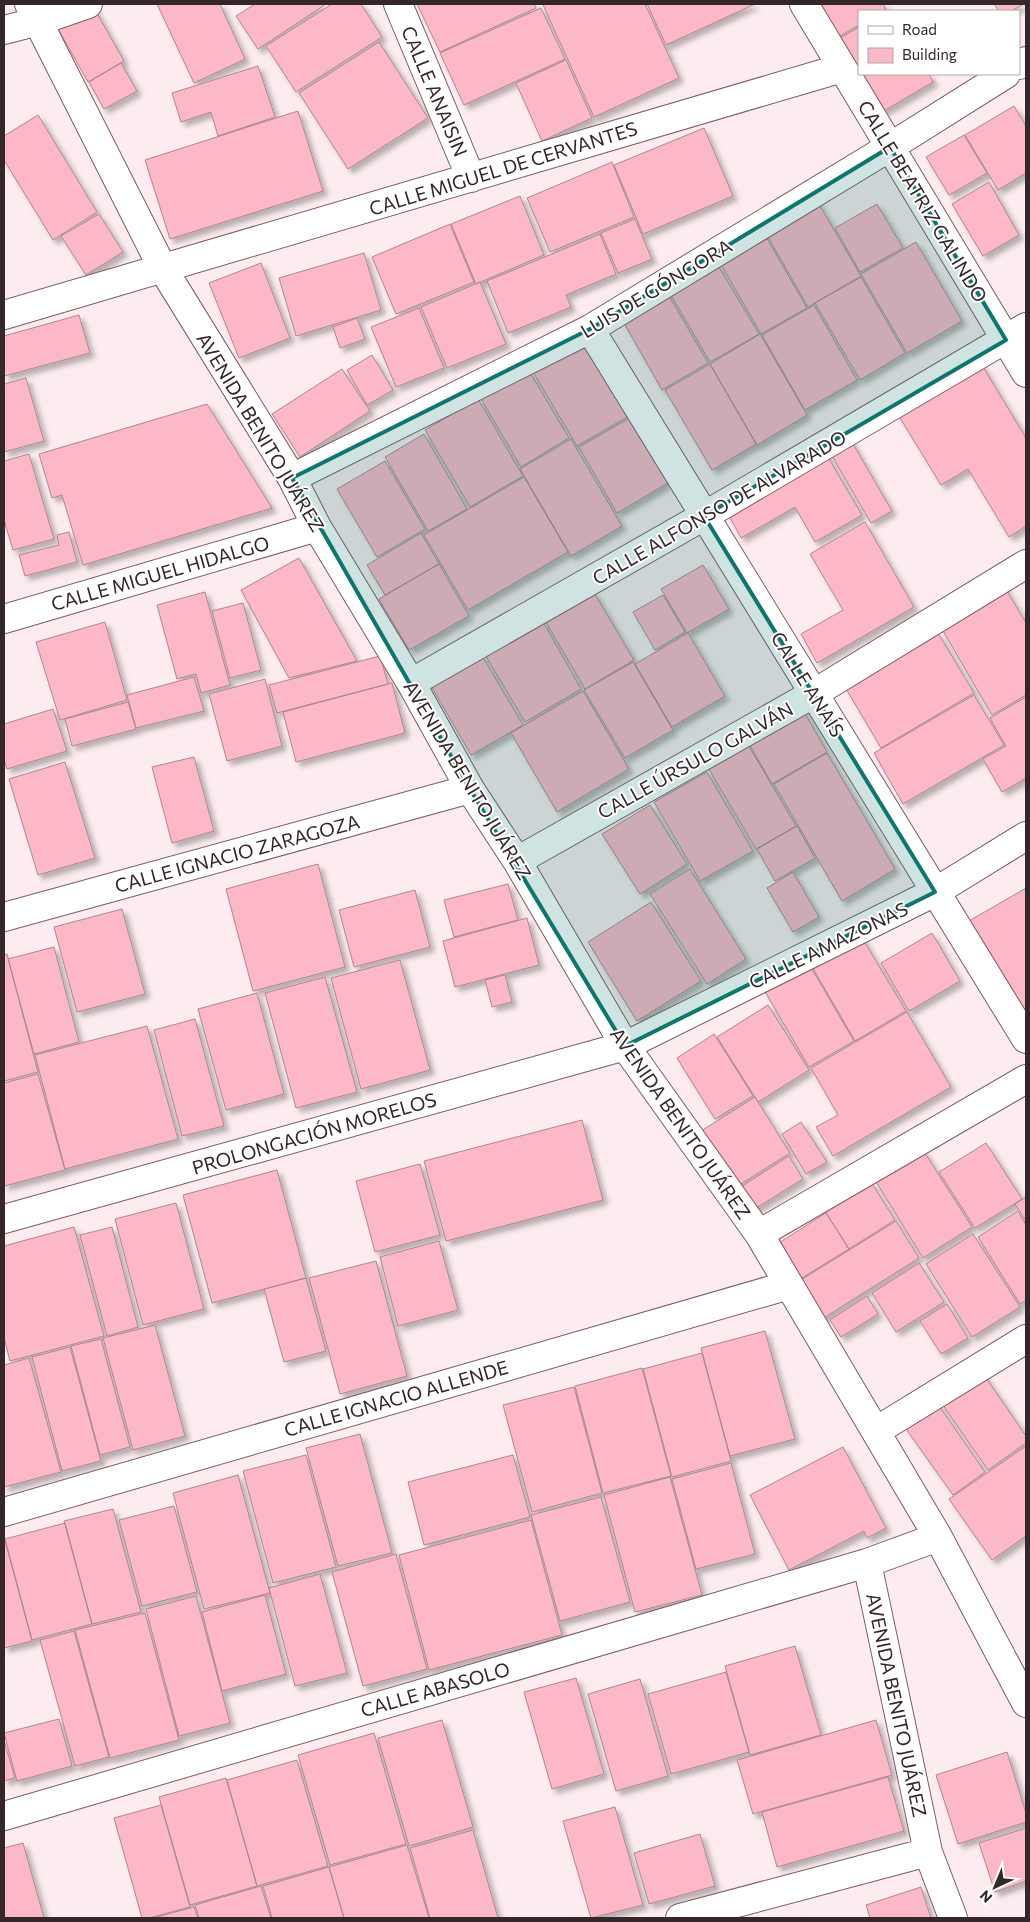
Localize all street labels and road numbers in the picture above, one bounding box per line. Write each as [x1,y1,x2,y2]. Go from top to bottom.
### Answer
street label: CALLE ANAISIN [397,22,473,160]
street label: CALLE BEATRIZ GALINDO [854,96,992,306]
street label: CALLE MIGUEL DE CERVANTES [366,116,640,220]
street label: LUIS DE GÓNGORA [576,233,736,342]
street label: AVENIDA BENITO JUÁREZ [192,328,330,536]
street label: CALLE ALFONSO DE ALVARADO [588,425,850,589]
street label: CALLE MIGUEL HIDALGO [48,531,272,615]
street label: CALLE ANAÍS [767,627,849,741]
street label: AVENIDA BENITO JUÁREZ [399,676,537,884]
street label: CALLE ÚRSULO GALVÁN [593,696,797,823]
street label: CALLE IGNACIO ZARAGOZA [112,809,362,897]
street label: CALLE AMAZONAS [745,897,911,993]
street label: AVENIDA BENITO JUÁREZ [606,1023,756,1223]
street label: PROLONGACIÓN MORELOS [189,1086,439,1179]
street label: CALLE IGNACIO ALLENDE [281,1355,511,1441]
street label: AVENIDA BENITO JUÁREZ [862,1591,932,1819]
street label: CALLE ABASOLO [358,1657,512,1721]

